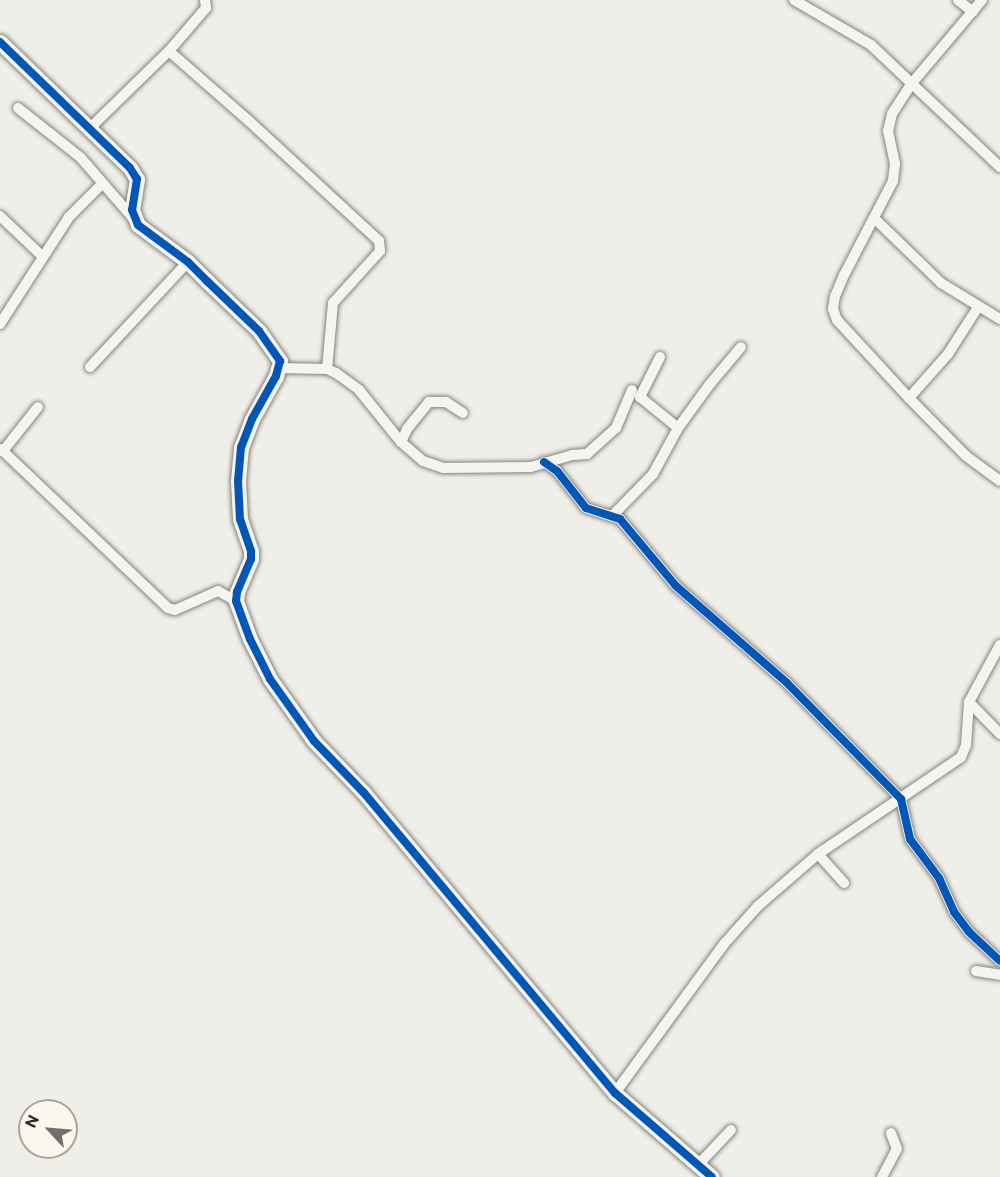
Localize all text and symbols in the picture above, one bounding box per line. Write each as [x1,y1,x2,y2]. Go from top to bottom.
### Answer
north arrow [18,1099,78,1159]
text: N [22,1112,44,1131]

